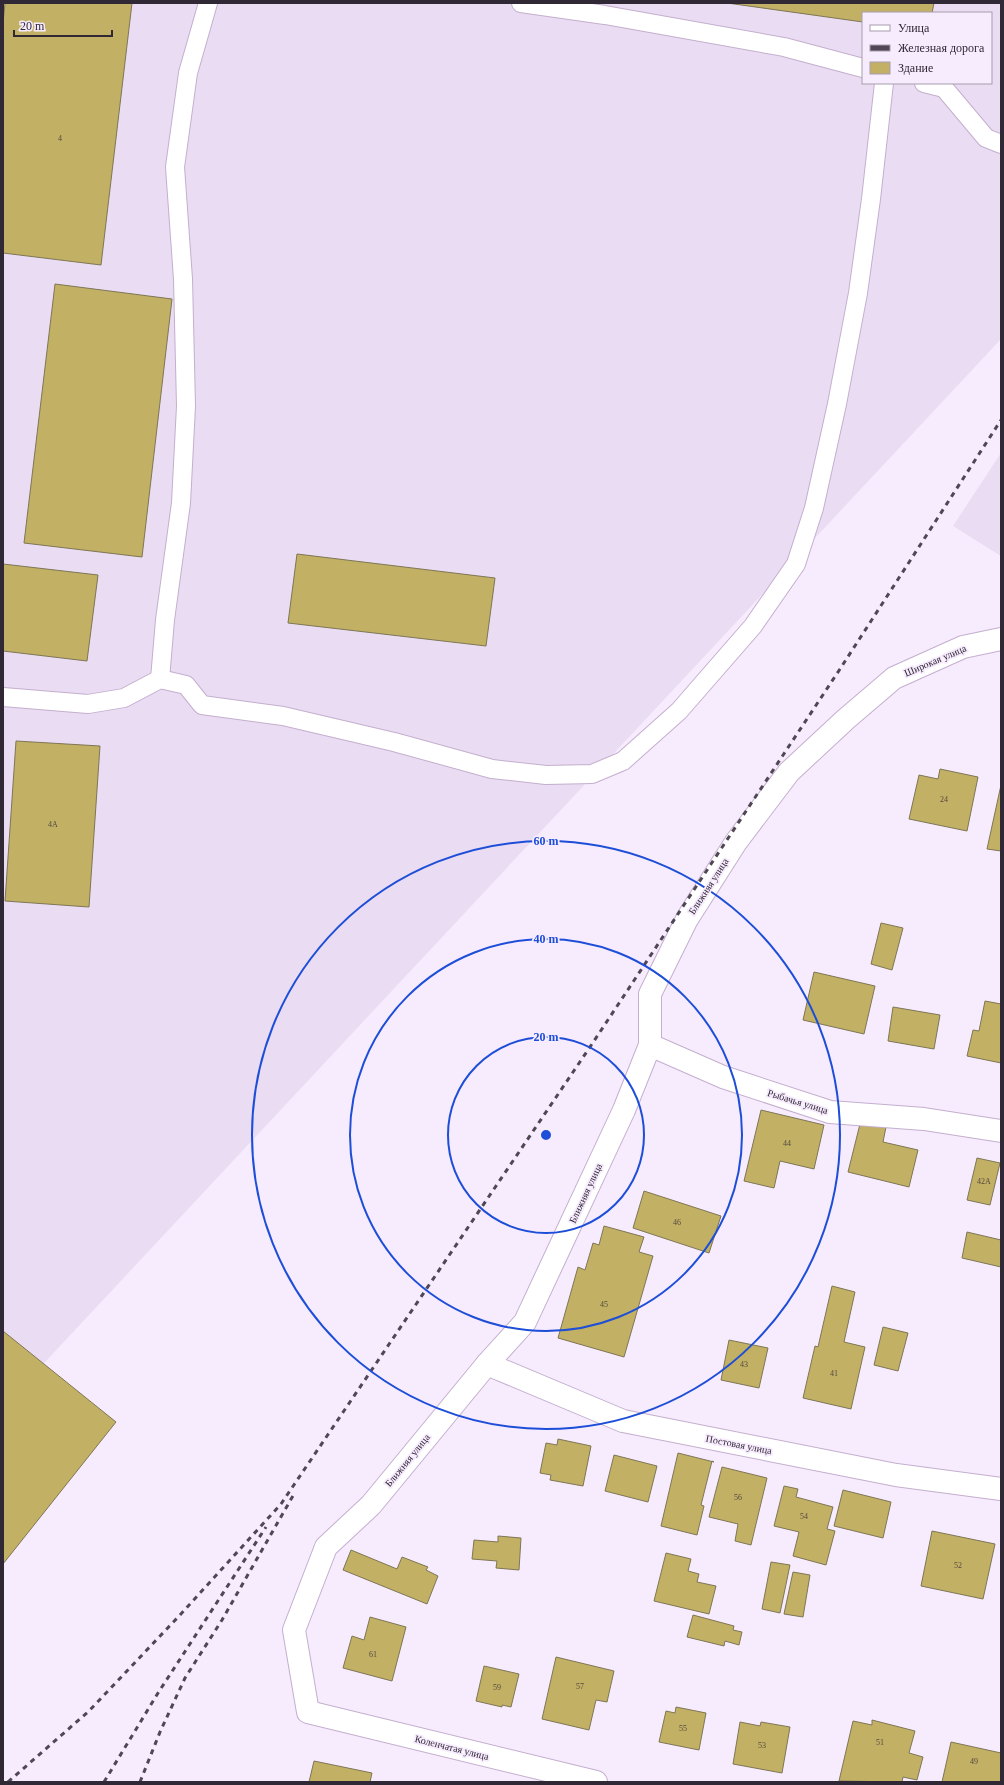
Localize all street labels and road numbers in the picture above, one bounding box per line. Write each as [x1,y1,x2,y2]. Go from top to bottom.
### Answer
street label: Широкая улица [902,642,968,678]
street label: Ближняя улица [686,856,731,916]
street label: Рыбачья улица [766,1087,830,1116]
street label: Ближняя улица [567,1161,604,1225]
street label: Ближняя улица [383,1431,432,1489]
street label: Постовая улица [705,1433,773,1456]
street label: Коленчатая улица [414,1733,490,1762]

